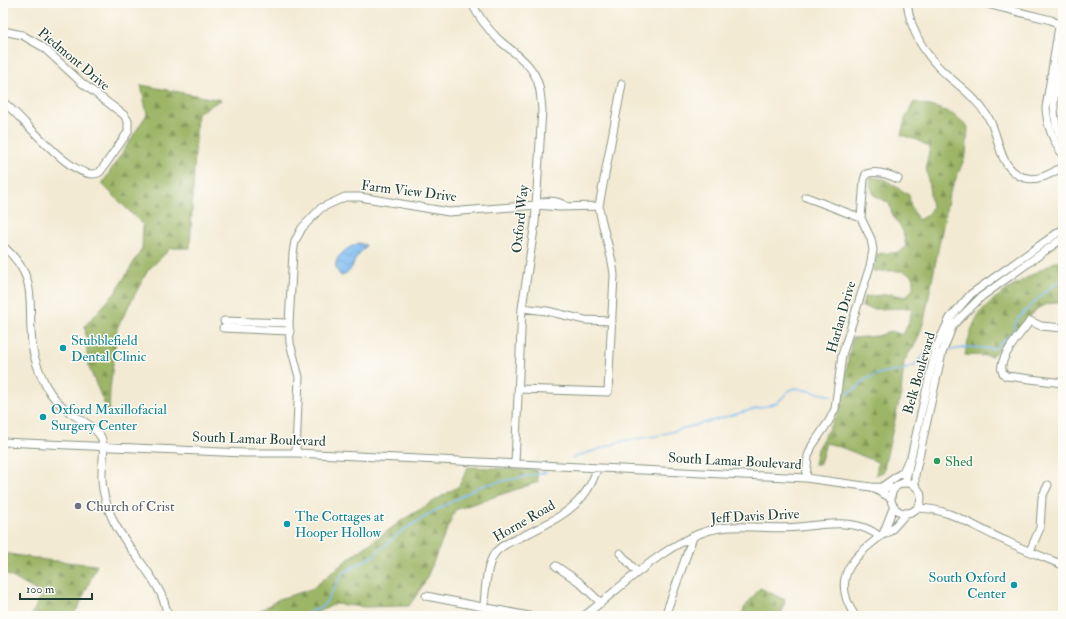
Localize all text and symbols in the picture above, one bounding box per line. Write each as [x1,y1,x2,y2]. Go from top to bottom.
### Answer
street label: Piedmont Drive [35,24,114,94]
street label: Farm View Drive [360,177,458,205]
street label: Oxford Way [508,183,533,254]
street label: Harlan Drive [823,279,859,355]
street label: Belk Boulevard [899,330,939,416]
place label: Stubblefield Dental Clinic [71,332,147,365]
marker: Stubblefield Dental Clinic [58,343,68,353]
place label: Oxford Maxillofacial Surgery Center [51,401,167,435]
marker: Oxford Maxillofacial Surgery Center [38,412,48,422]
street label: South Lamar Boulevard [192,428,326,450]
street label: South Lamar Boulevard [668,449,802,473]
place label: Shed [945,453,973,470]
marker: Shed [932,456,942,466]
street label: Horne Road [490,496,558,545]
place label: Church of Crist [86,498,175,515]
marker: Church of Crist [73,501,83,511]
street label: Jeff Davis Drive [709,505,800,527]
place label: The Cottages at Hooper Hollow [295,508,385,542]
marker: The Cottages at Hooper Hollow [282,519,292,529]
place label: South Oxford Center [929,569,1007,602]
scale bar [20,575,92,601]
marker: South Oxford Center [1009,580,1019,590]
text: 100 m [26,582,55,597]

